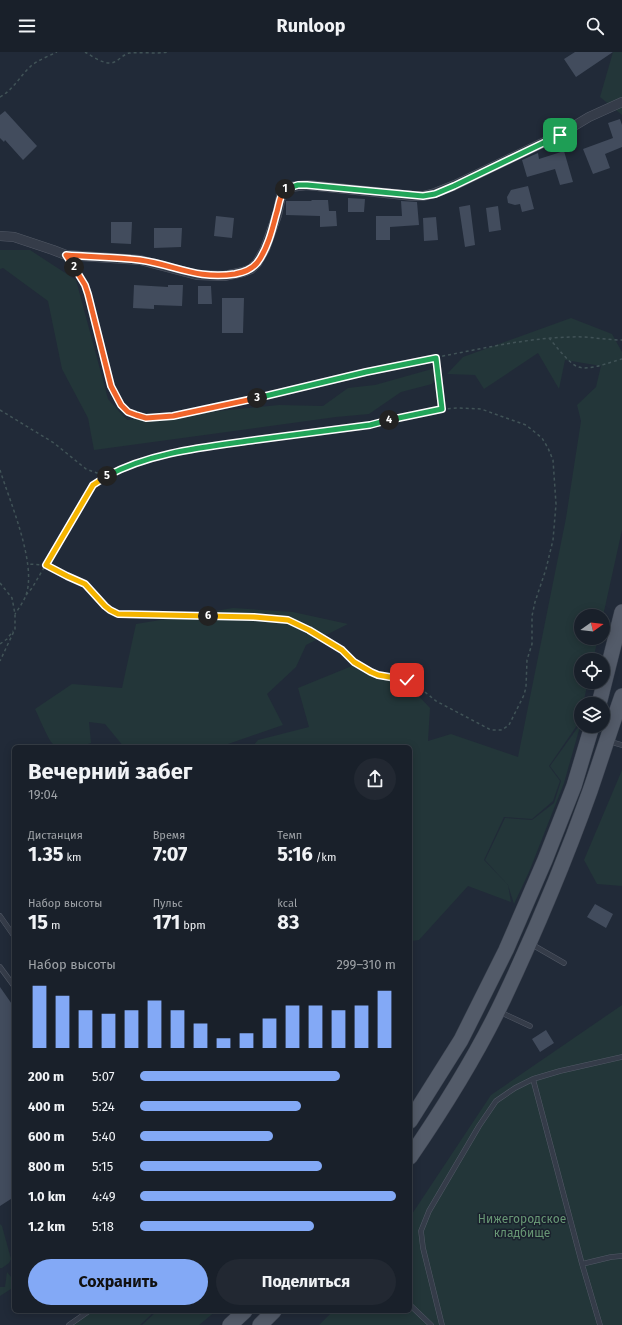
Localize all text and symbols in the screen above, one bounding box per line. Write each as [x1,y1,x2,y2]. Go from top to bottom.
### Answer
icon: menu [16,15,38,37]
text: Runloop [277,15,345,37]
icon: search [584,15,606,37]
pin [543,118,577,152]
icon: arrive [549,124,571,146]
pin: 1 [275,179,295,199]
text: 1 [282,182,288,195]
pin: 2 [64,257,84,277]
text: 2 [71,260,77,273]
pin: 3 [247,388,267,408]
text: 3 [254,391,260,404]
pin: 4 [379,410,399,430]
text: 4 [386,413,392,426]
pin: 5 [97,466,117,486]
text: 5 [104,469,110,482]
pin: 6 [198,606,218,626]
text: 6 [205,609,211,622]
north arrow [574,609,610,645]
map controls [574,609,610,733]
button: locate [574,653,610,689]
pin [390,663,424,697]
icon: check [396,669,418,691]
button: layers [574,697,610,733]
text: Вечерний забег [28,758,192,785]
button: share [354,758,396,800]
text: 19:04 [28,787,58,802]
text: Дистанция [28,829,83,842]
text: Время [153,829,185,842]
text: Темп [277,829,302,842]
text: 1.35 [28,842,64,866]
text: 7:07 [153,842,187,866]
text: 5:16 [277,842,313,866]
text: km [64,851,82,864]
text: /km [313,851,336,864]
text: Набор высоты [28,897,102,910]
text: Пульс [153,897,183,910]
text: kcal [277,897,297,910]
text: 15 [28,910,48,934]
text: 171 [153,910,180,934]
text: 83 [277,910,299,934]
text: m [48,919,60,932]
text: bpm [180,919,206,932]
text: Набор высоты [28,957,116,972]
text: 299–310 m [336,957,396,972]
text: 200 m [28,1069,64,1084]
text: 5:07 [92,1069,114,1084]
text: 400 m [28,1099,65,1114]
text: 5:24 [92,1099,115,1114]
text: 600 m [28,1129,65,1144]
text: 5:40 [92,1129,116,1144]
text: 800 m [28,1159,65,1174]
text: 5:15 [92,1159,113,1174]
text: 1.0 km [28,1189,66,1204]
text: 4:49 [92,1189,115,1204]
park label: Нижегородское кладбище [478,1212,566,1240]
text: 1.2 km [28,1219,65,1234]
text: 5:18 [92,1219,114,1234]
button: Сохранить [28,1259,208,1305]
button: Поделиться [216,1259,396,1305]

